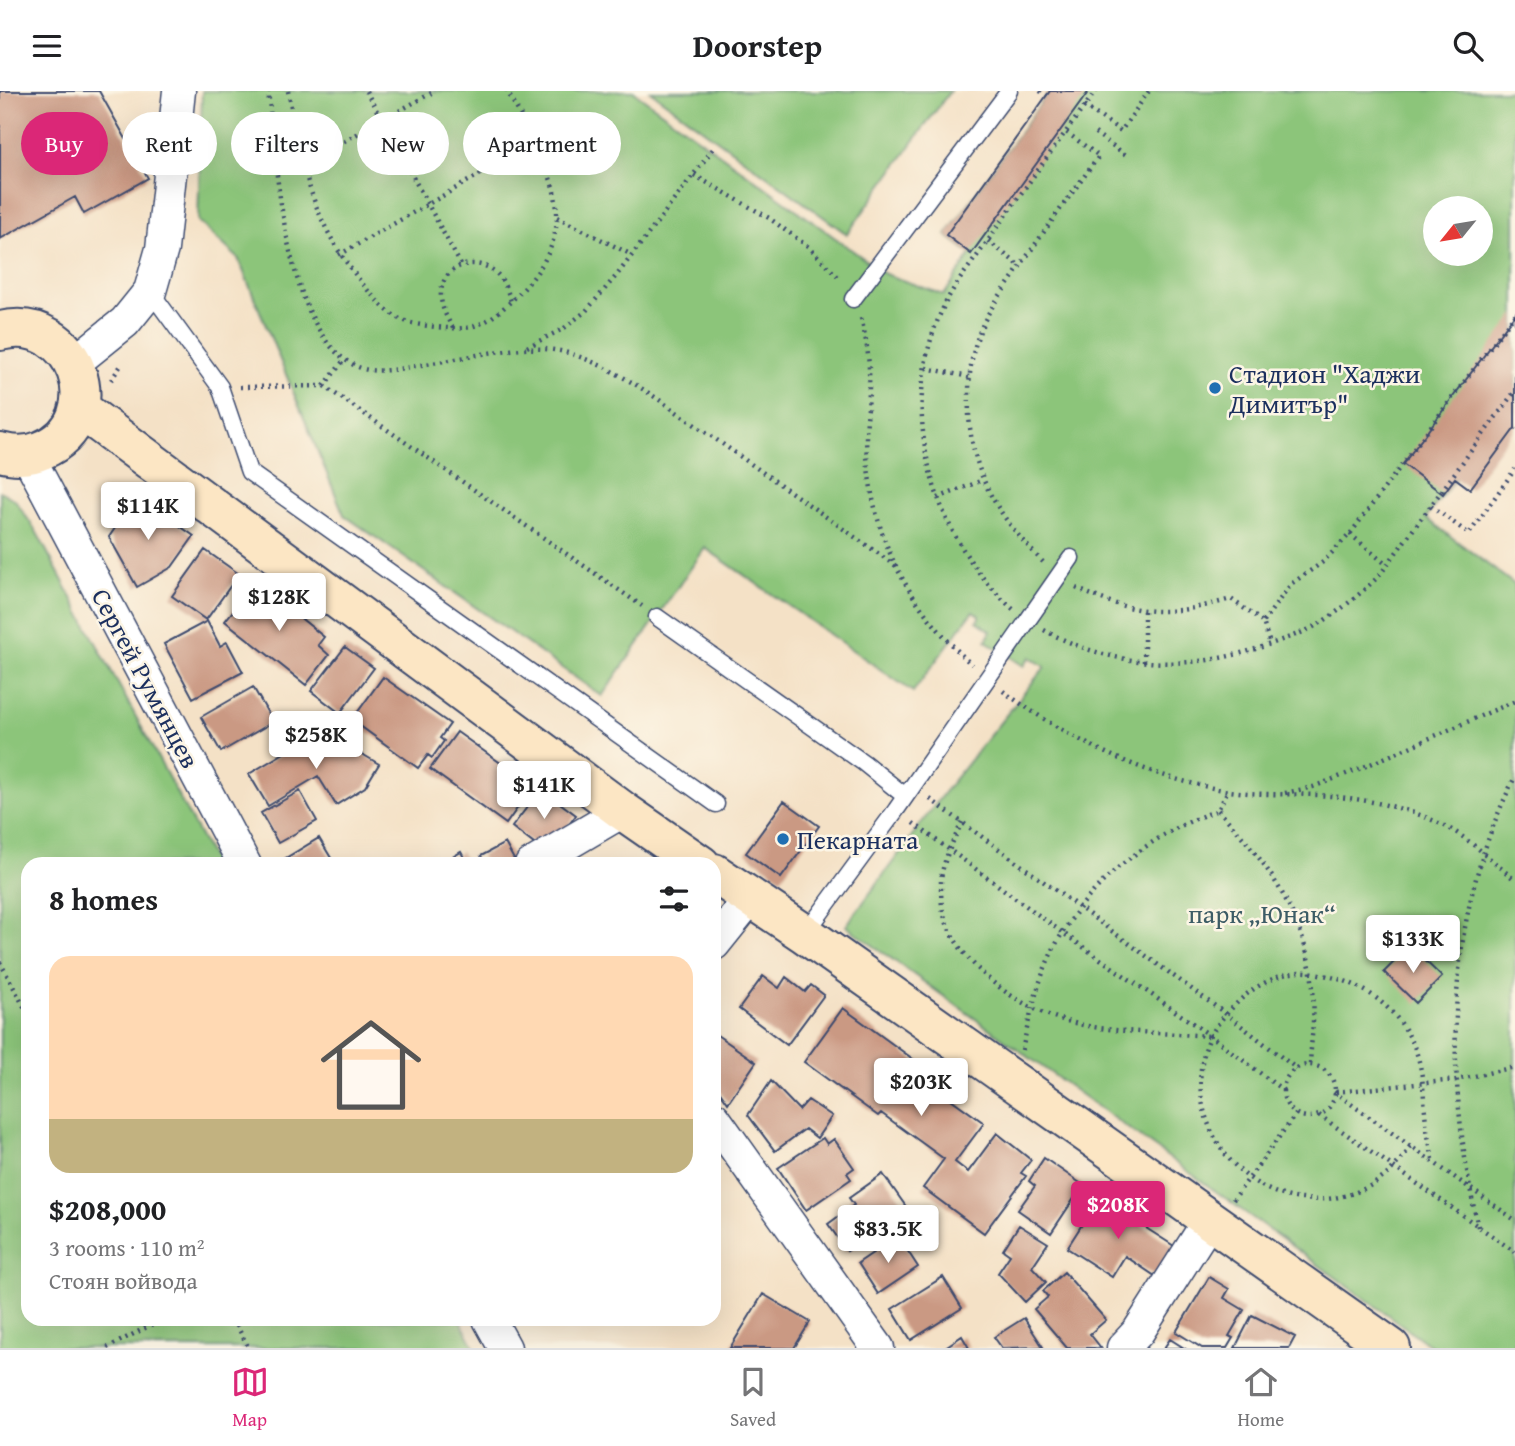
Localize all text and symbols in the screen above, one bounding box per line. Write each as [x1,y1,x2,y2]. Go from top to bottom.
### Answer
text: Doorstep [693,22,822,69]
icon: menu [28,27,66,65]
icon: search [1449,27,1487,65]
chip: Buy [21,112,108,175]
chip: Rent [122,112,217,175]
chip: Filters [231,112,343,175]
chip: New [357,112,449,175]
chip: Apartment [463,112,621,175]
north arrow [1423,196,1493,266]
map controls [1423,196,1493,266]
place label: Стадион "Хаджи Димитър" [1228,354,1420,423]
marker: Стадион "Хаджи Димитър" [1207,380,1223,396]
pin: $114K [99,483,197,542]
text: $114K [117,488,179,521]
pin: $128K [230,573,328,633]
text: $128K [248,579,310,612]
street label: Сергей Румянцев [82,581,210,775]
pin: $258K [267,711,365,771]
text: $258K [285,717,347,750]
pin: $141K [495,761,593,821]
text: $141K [513,767,575,800]
place label: Пекарната [797,820,919,859]
marker: Пекарната [775,831,791,847]
text: 8 homes [49,877,158,921]
icon: filters [655,880,693,918]
park label: парк „Юнак“ [1188,894,1336,933]
pin: $133K [1364,915,1462,975]
text: $133K [1382,921,1444,954]
icon: home [308,1002,434,1128]
pin: $203K [872,1059,970,1118]
text: $203K [890,1064,952,1097]
pin: $208K [1069,1181,1167,1241]
text: $208,000 [49,1187,166,1231]
text: $208K [1087,1187,1149,1220]
pin: $83.5K [831,1205,945,1265]
text: $83.5K [854,1211,922,1244]
text: 3 rooms · 110 m² [49,1231,204,1264]
text: Стоян войвода [49,1264,197,1297]
tab: Map [231,1363,269,1433]
tab: Saved [730,1363,776,1433]
tab: Home [1238,1363,1284,1433]

